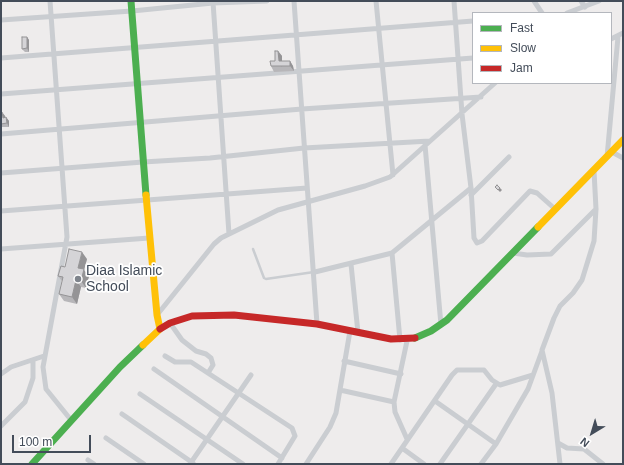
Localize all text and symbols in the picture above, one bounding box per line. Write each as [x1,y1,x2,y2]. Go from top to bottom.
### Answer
legend [472,12,612,84]
text: Fast [510,21,533,35]
text: Slow [510,41,536,55]
text: Jam [510,61,533,75]
place label: Diaa Islamic School [86,263,162,296]
marker: Diaa Islamic School [73,274,83,284]
north arrow [572,413,612,453]
scale bar [14,427,93,453]
text: 100 m [19,435,52,449]
text: N [578,435,591,450]

